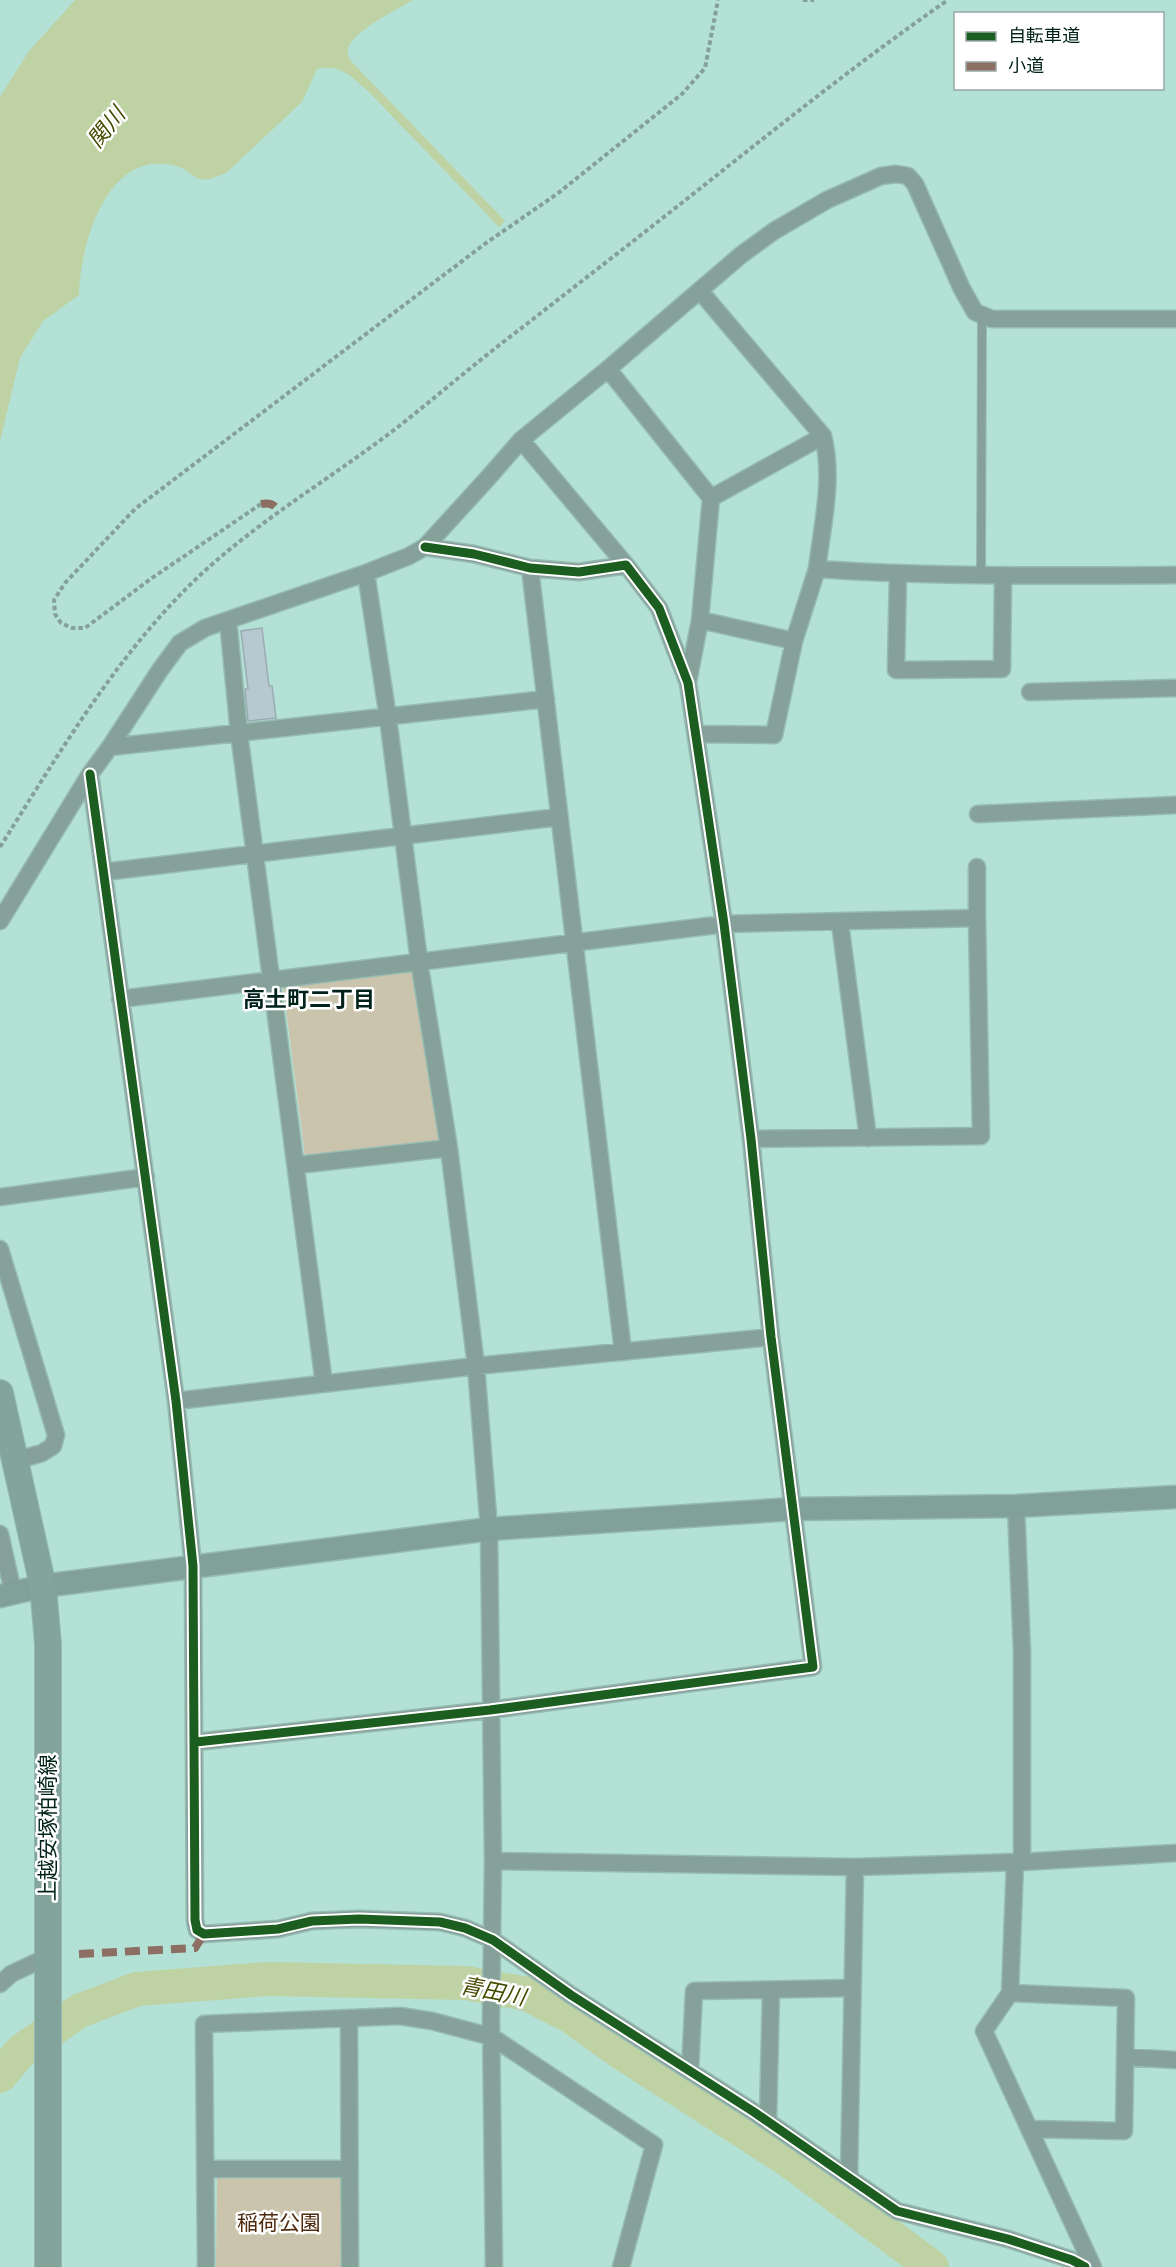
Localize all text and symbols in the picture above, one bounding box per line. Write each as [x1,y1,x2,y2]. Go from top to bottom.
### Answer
legend [954,12,1164,90]
text: 自転車道 [1008,24,1080,47]
text: 小道 [1008,54,1044,77]
water label: 関川 [81,100,132,153]
district label: 高土町二丁目 [243,985,375,1013]
street label: 上越安塚柏崎線 [34,1755,61,1902]
water label: 青田川 [458,1971,530,2011]
park label: 稲荷公園 [237,2209,321,2236]

